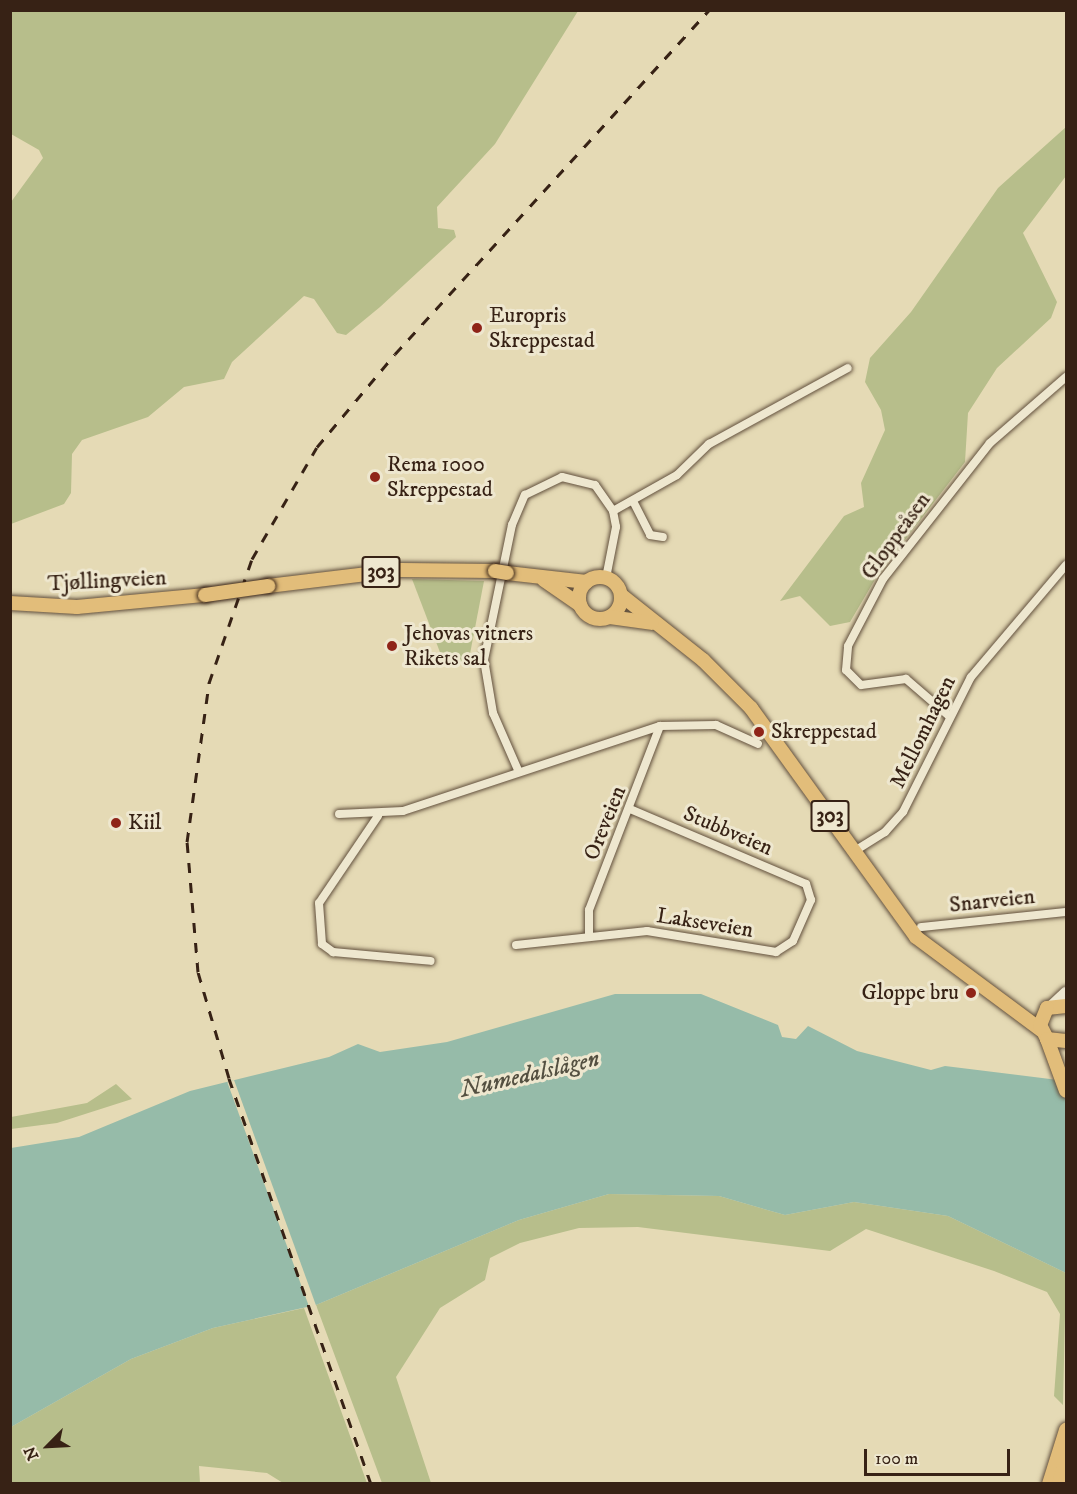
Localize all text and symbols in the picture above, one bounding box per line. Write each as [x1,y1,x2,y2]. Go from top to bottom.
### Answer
place label: Europris Skreppestad [489,302,595,354]
marker: Europris Skreppestad [470,321,484,335]
place label: Rema 1000 Skreppestad [387,451,493,502]
marker: Rema 1000 Skreppestad [368,470,382,484]
street label: Gloppeåsen [856,487,936,585]
road number: 303 [362,554,400,590]
street label: Tjøllingveien [47,565,167,597]
place label: Jehovas vitners Rikets sal [404,620,533,672]
marker: Jehovas vitners Rikets sal [385,639,399,653]
street label: Mellomhagen [885,672,961,792]
place label: Skreppestad [771,719,877,745]
marker: Skreppestad [752,725,766,739]
street label: Oreveien [578,782,632,864]
road number: 303 [810,798,850,834]
street label: Stubbveien [679,800,777,862]
place label: Kiil [128,810,161,836]
marker: Kiil [109,816,123,830]
street label: Snarveien [948,883,1036,919]
street label: Lakseveien [655,902,755,944]
place label: Gloppe bru [861,980,959,1006]
marker: Gloppe bru [964,986,978,1000]
water label: Numedalslågen [458,1045,602,1105]
north arrow [18,1416,78,1476]
scale bar [867,1437,1012,1475]
text: N [20,1443,43,1463]
text: 100 m [875,1448,918,1470]

